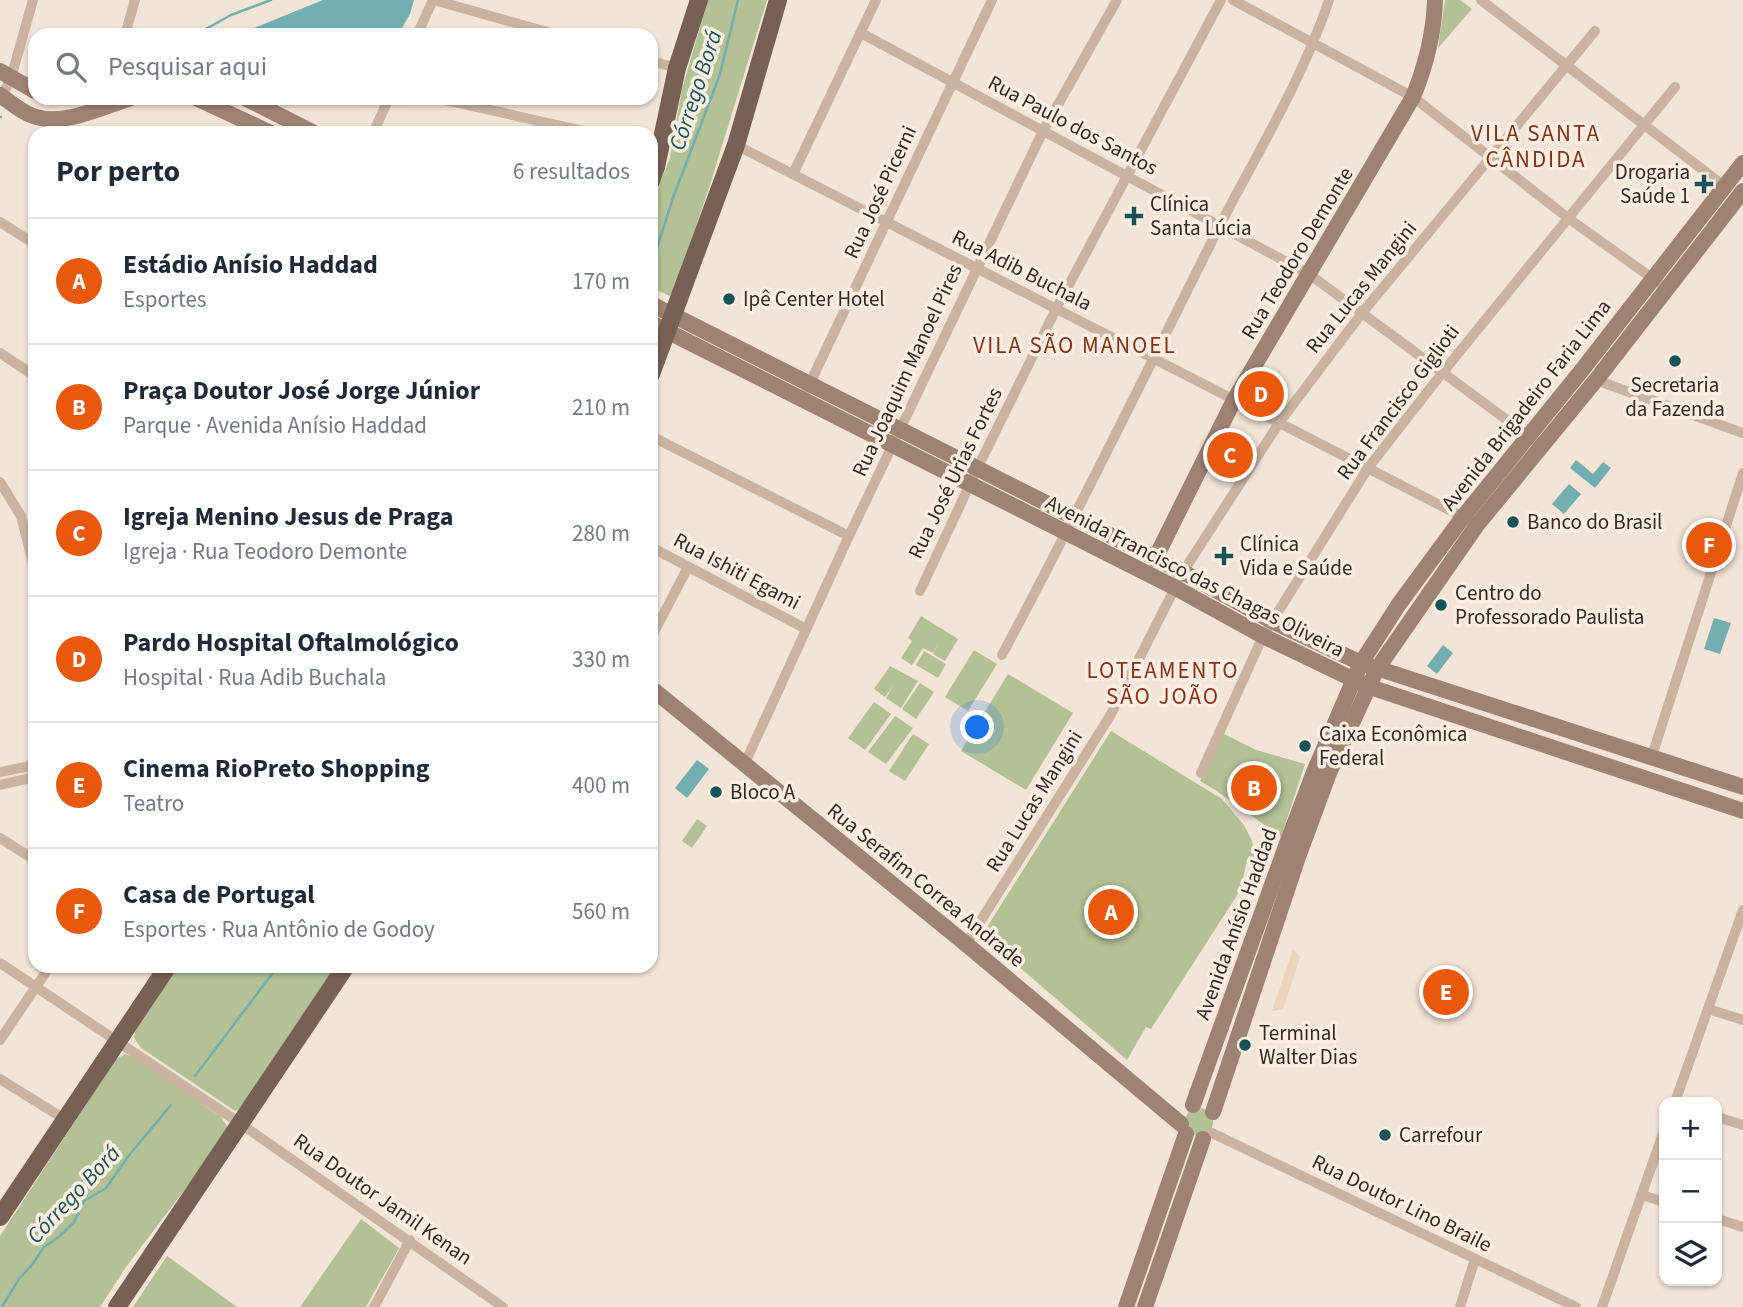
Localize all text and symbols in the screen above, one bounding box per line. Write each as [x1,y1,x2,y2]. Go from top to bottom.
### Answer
water label: Córrego Borá [661,26,730,154]
search box [28,28,658,105]
icon: search [52,48,90,86]
text: Pesquisar aqui [108,48,267,85]
street label: Rua Paulo dos Santos [983,68,1163,183]
district label: VILA SANTA CÂNDIDA [1471,117,1601,176]
street label: Rua José Picerni [836,121,924,263]
text: Por perto [56,150,180,193]
text: 6 resultados [513,155,630,188]
place label: Drogaria Saúde 1 [1615,157,1690,211]
street label: Rua Teodoro Demonte [1234,161,1360,345]
marker: Drogaria Saúde 1 [1696,176,1712,192]
place label: Clínica Santa Lúcia [1150,189,1251,243]
marker: Clínica Santa Lúcia [1124,206,1144,226]
street label: Rua Lucas Mangini [1298,215,1424,359]
street label: Rua Adib Buchala [947,222,1097,318]
text: Estádio Anísio Haddad [123,246,378,283]
street label: Rua Joaquim Manoel Pires [844,258,970,481]
text: A [72,265,86,298]
text: 170 m [572,265,630,298]
text: Esportes [123,283,206,316]
place label: Ipê Center Hotel [743,284,885,314]
marker: Ipê Center Hotel [721,291,737,307]
street label: Avenida Brigadeiro Faria Lima [1434,293,1618,517]
street label: Rua Francisco Giglioti [1330,318,1466,486]
district label: VILA SÃO MANOEL [973,329,1177,362]
marker: Secretaria da Fazenda [1667,353,1683,369]
pin: D [1238,368,1284,420]
place label: Secretaria da Fazenda [1625,370,1725,424]
text: Praça Doutor José Jorge Júnior [123,372,480,409]
street label: Rua José Urias Fortes [900,382,1010,564]
text: B [72,391,86,424]
text: 210 m [572,391,630,424]
text: Parque · Avenida Anísio Haddad [123,409,427,442]
pin: C [1207,429,1253,481]
street label: Avenida Francisco das Chagas Oliveira [1040,487,1350,665]
text: Igreja Menino Jesus de Praga [123,498,453,535]
place label: Banco do Brasil [1527,507,1662,537]
marker: Banco do Brasil [1505,514,1521,530]
text: C [72,517,86,550]
text: 280 m [572,517,630,550]
pin: F [1686,519,1732,571]
street label: Rua Ishiti Egami [668,525,806,617]
place label: Clínica Vida e Saúde [1240,529,1352,583]
text: Igreja · Rua Teodoro Demonte [123,535,407,568]
marker: Clínica Vida e Saúde [1214,546,1234,566]
place label: Centro do Professorado Paulista [1455,578,1644,632]
marker: Centro do Professorado Paulista [1433,597,1449,613]
text: Pardo Hospital Oftalmológico [123,624,459,661]
text: D [72,643,86,676]
text: 330 m [572,643,630,676]
district label: LOTEAMENTO SÃO JOÃO [1086,654,1240,713]
text: Hospital · Rua Adib Buchala [123,661,386,694]
your location [960,710,994,744]
place label: Caixa Econômica Federal [1319,719,1467,773]
street label: Rua Lucas Mangini [978,724,1090,878]
marker: Caixa Econômica Federal [1297,738,1313,754]
text: Cinema RioPreto Shopping [123,750,430,787]
pin: B [1231,762,1277,814]
text: E [73,769,85,802]
text: 400 m [572,769,630,802]
place label: Bloco A [730,777,796,807]
marker: Bloco A [708,784,724,800]
text: Teatro [123,787,184,820]
street label: Rua Serafim Correa Andrade [821,796,1031,974]
street label: Avenida Anísio Haddad [1187,824,1285,1024]
text: Casa de Portugal [123,876,315,913]
pin: A [1088,886,1134,938]
text: F [73,895,85,928]
text: 560 m [572,895,630,928]
text: Esportes · Rua Antônio de Godoy [123,913,435,946]
pin: E [1423,966,1469,1018]
place label: Terminal Walter Dias [1259,1018,1357,1072]
marker: Terminal Walter Dias [1237,1037,1253,1053]
map controls [1659,1097,1722,1286]
button: + [1659,1097,1722,1160]
place label: Carrefour [1399,1120,1483,1150]
street label: Rua Doutor Jamil Kenan [287,1126,479,1272]
marker: Carrefour [1377,1127,1393,1143]
water label: Córrego Borá [19,1138,128,1251]
street label: Rua Doutor Lino Braile [1307,1146,1497,1260]
button: − [1659,1160,1722,1223]
button: layers [1659,1223,1722,1286]

